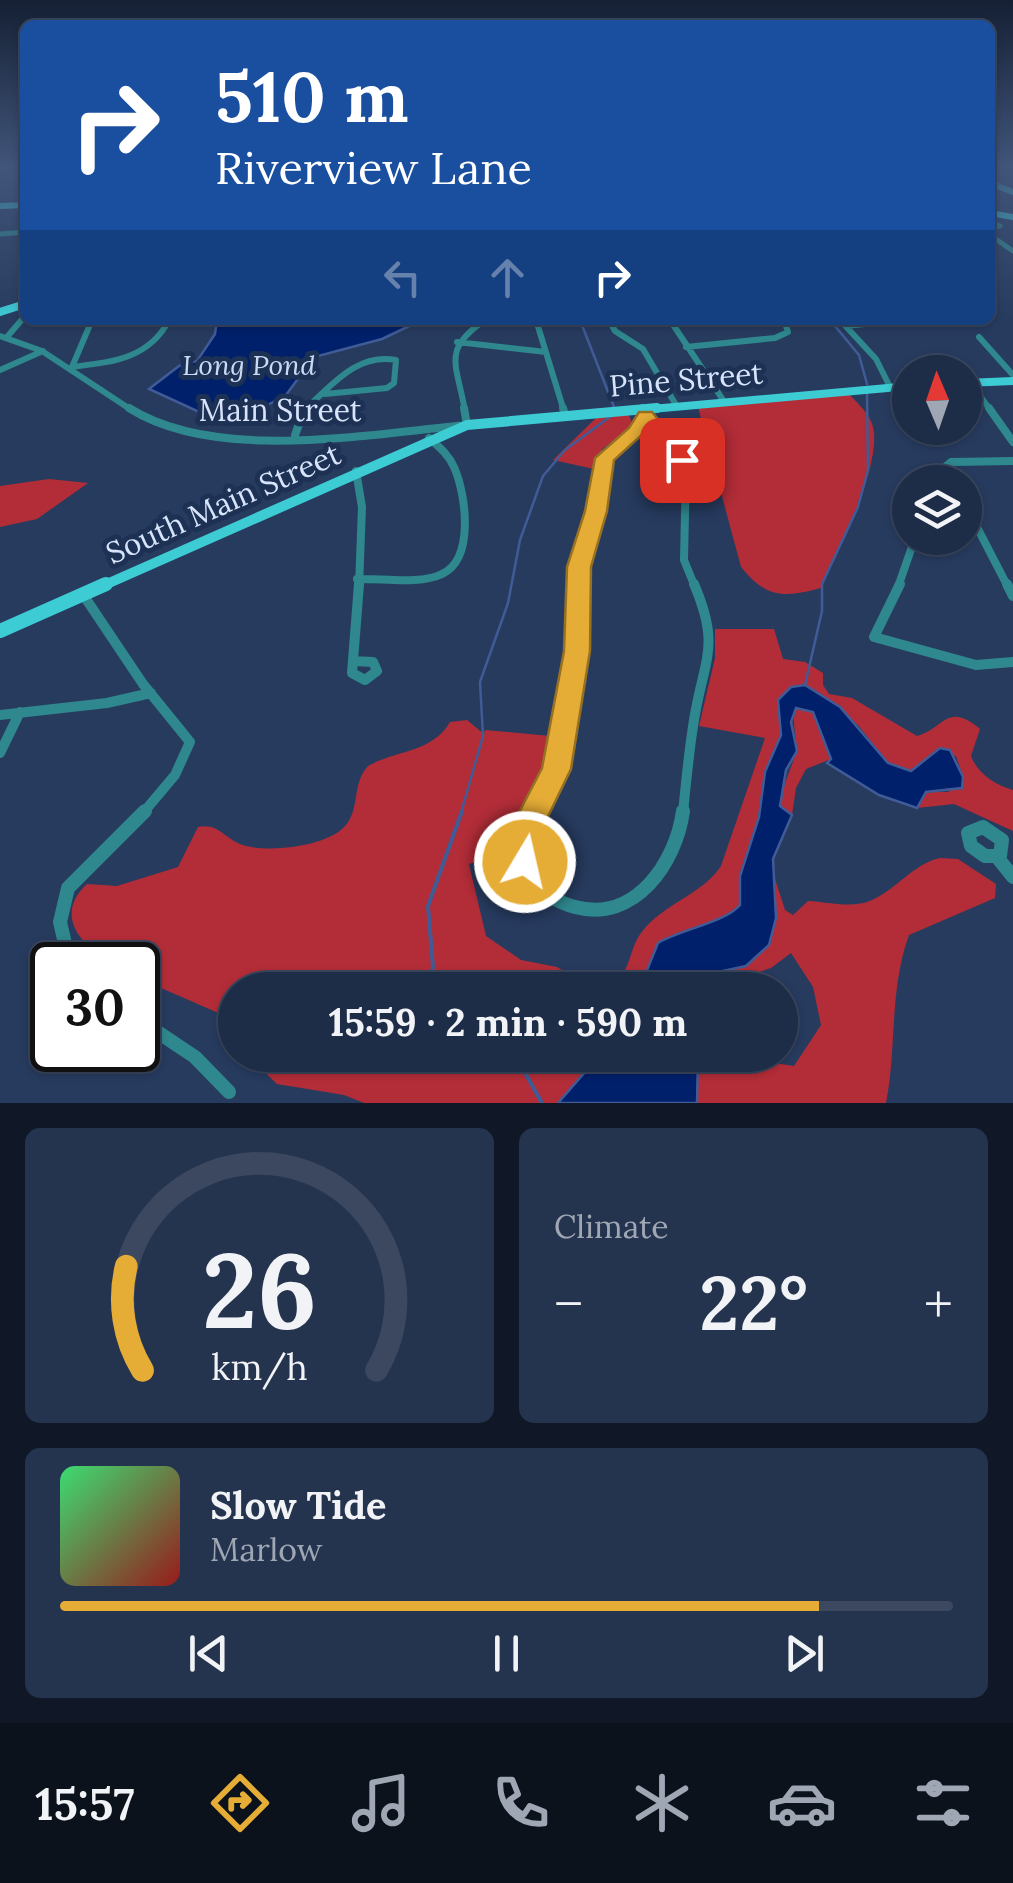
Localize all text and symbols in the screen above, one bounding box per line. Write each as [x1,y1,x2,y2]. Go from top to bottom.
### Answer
text: 510 m [215,52,409,141]
icon: right [50,60,180,190]
text: Riverview Lane [215,139,532,196]
icon: left [375,250,430,305]
icon: ahead [480,250,535,305]
icon: right [585,250,640,305]
water label: Long Pond [182,347,316,383]
street label: Pine Street [608,353,765,405]
north arrow [892,355,982,445]
map controls [892,355,982,555]
street label: Main Street [199,391,362,429]
pin [640,418,725,503]
icon: arrive [655,433,710,488]
street label: South Main Street [100,434,346,572]
button: layers [892,465,982,555]
position arrow [473,810,577,914]
speed limit sign: 30 [30,942,160,1072]
text: 15:59 · 2 min · 590 m [329,998,687,1046]
text: Climate [554,1206,669,1247]
text: 26 [202,1223,317,1356]
text: 22° [699,1255,808,1351]
text: − [554,1269,583,1339]
text: + [924,1269,953,1339]
text: km/h [211,1344,308,1390]
text: Slow Tide [210,1481,387,1529]
text: Marlow [210,1529,322,1570]
icon: previous [181,1626,236,1681]
icon: pause [479,1626,534,1681]
icon: next [777,1626,832,1681]
icon: directions [205,1768,275,1838]
icon: music [346,1768,416,1838]
icon: phone [486,1768,556,1838]
icon: climate [627,1768,697,1838]
icon: car [767,1768,837,1838]
icon: filters [908,1768,978,1838]
text: 15:57 [35,1775,135,1832]

